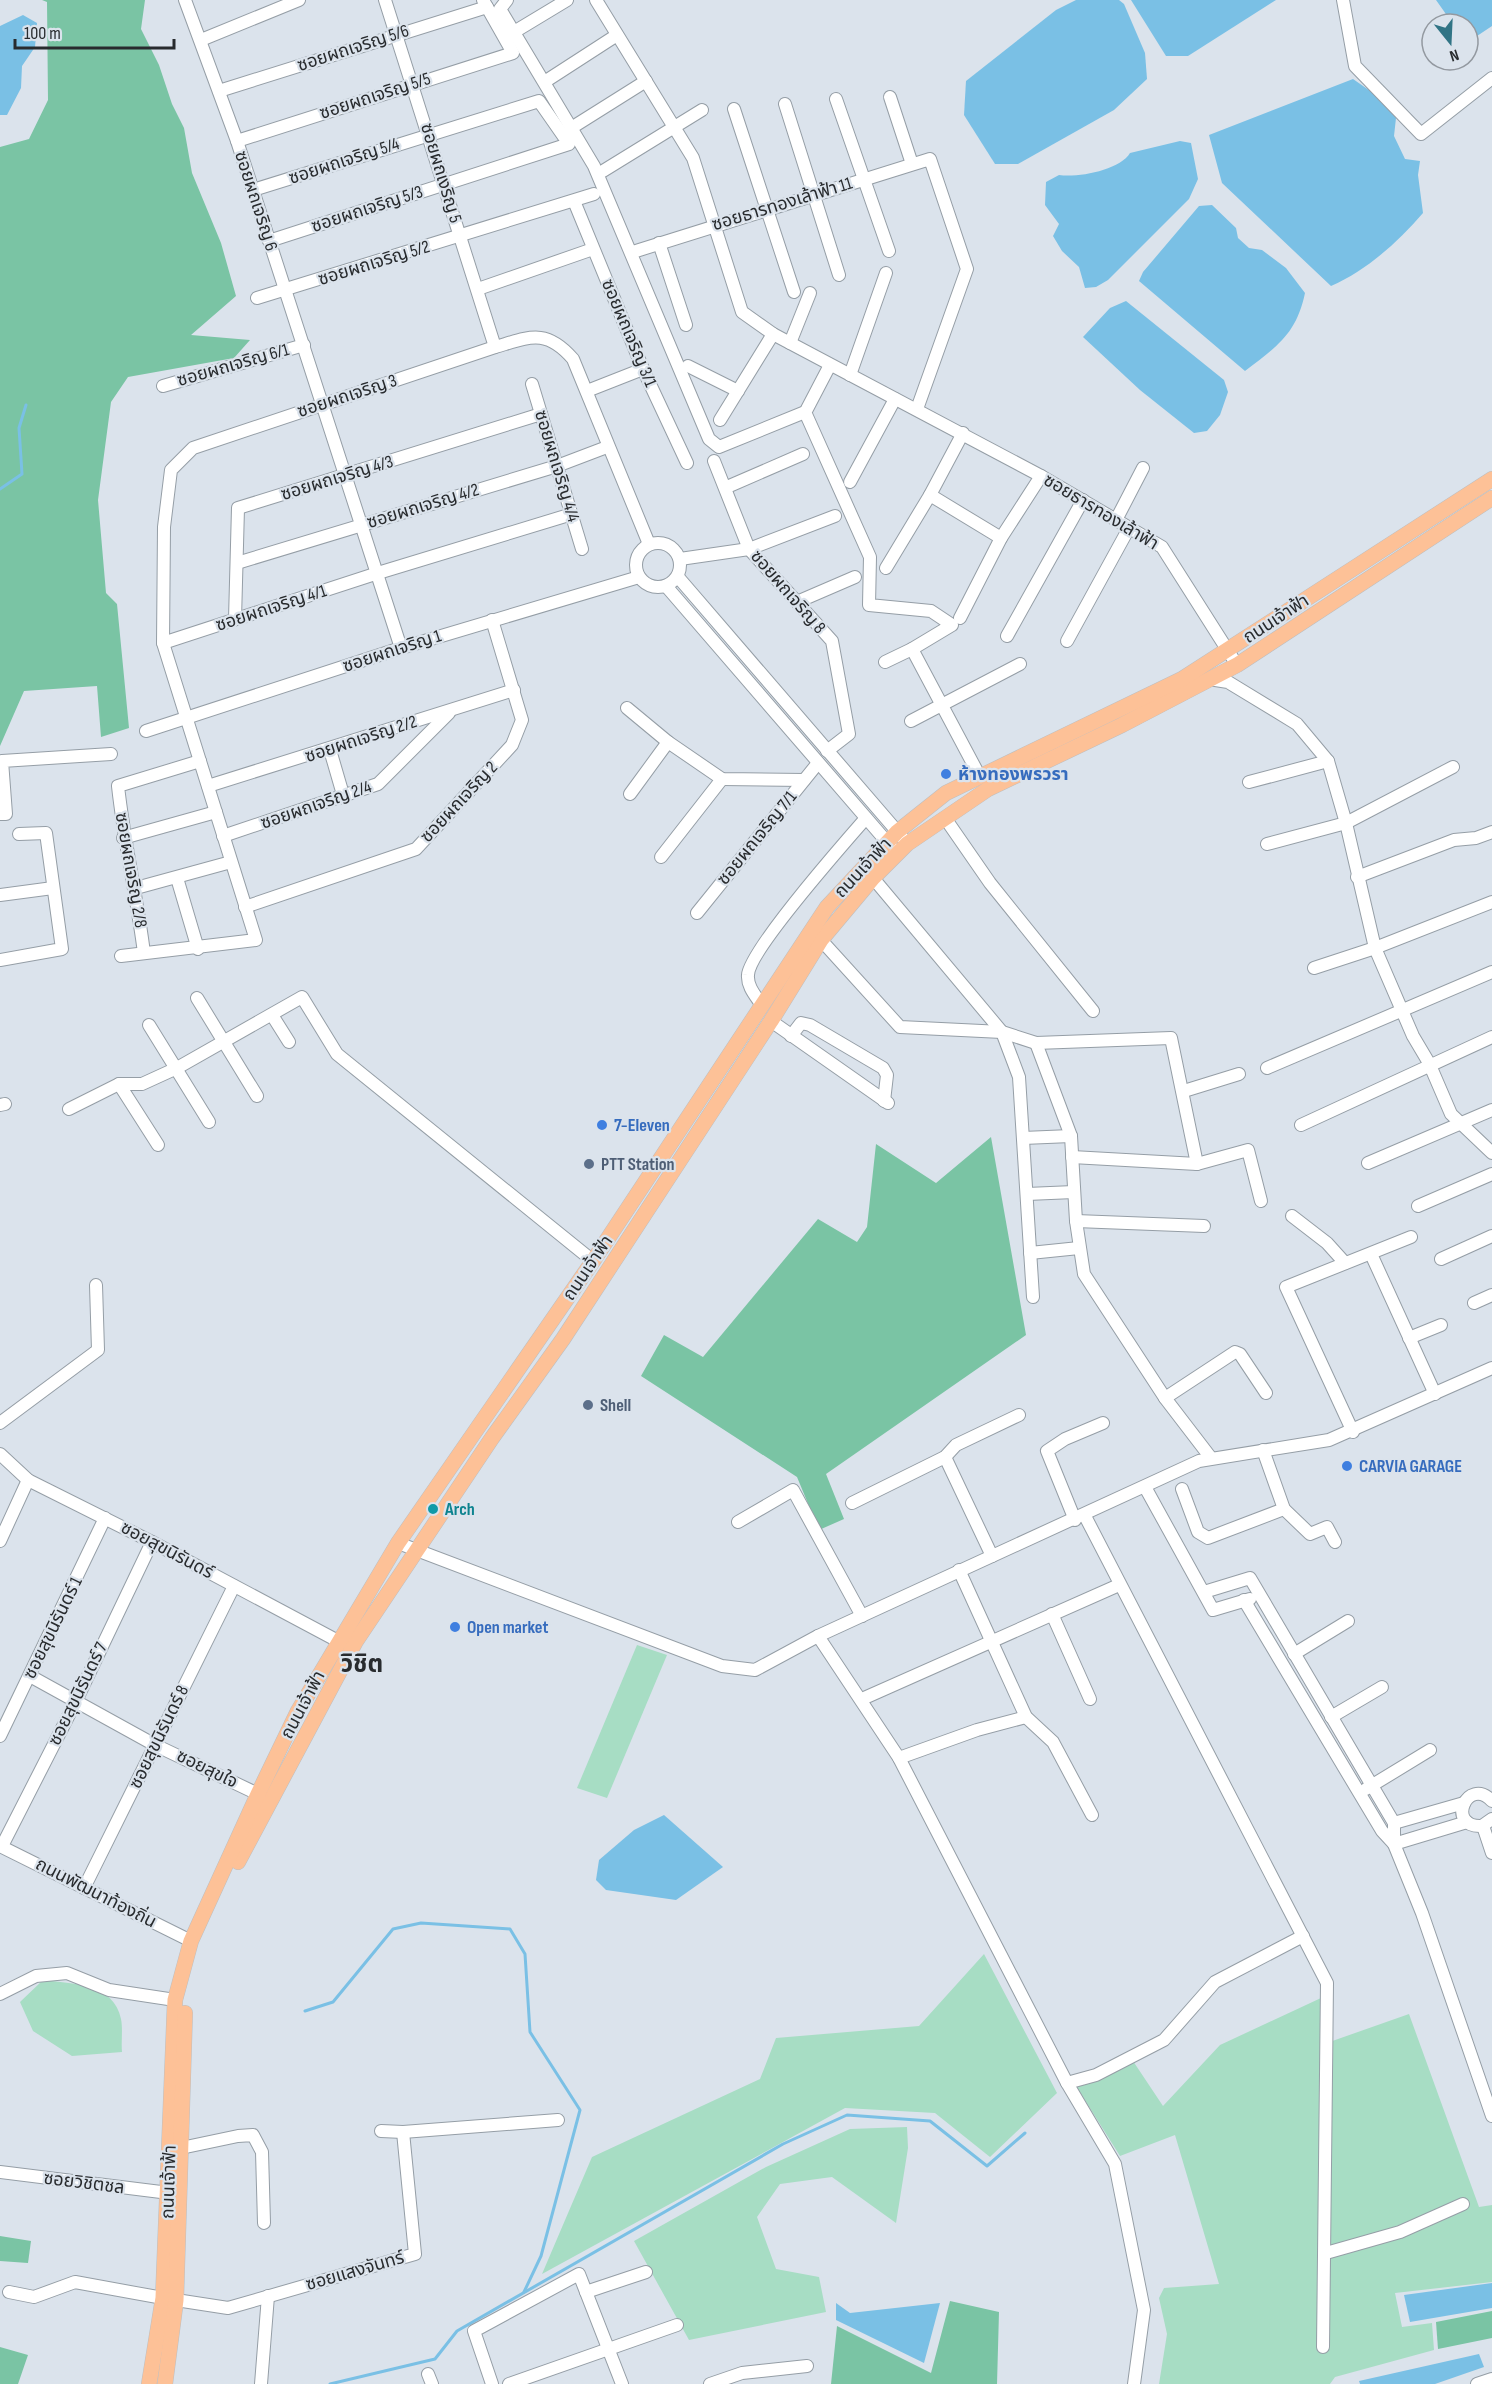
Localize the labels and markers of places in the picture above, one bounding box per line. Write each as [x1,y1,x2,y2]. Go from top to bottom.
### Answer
place label: ห้างทองพรวรา [958,764,1069,785]
marker: ห้างทองพรวรา [939,767,953,781]
place label: 7-Eleven [614,1115,670,1136]
marker: 7-Eleven [595,1118,609,1132]
place label: PTT Station [601,1154,675,1175]
marker: PTT Station [582,1157,596,1171]
place label: Shell [600,1395,631,1416]
marker: Shell [581,1398,595,1412]
place label: CARVIA GARAGE [1359,1456,1462,1477]
marker: CARVIA GARAGE [1340,1459,1354,1473]
place label: Arch [444,1499,475,1520]
marker: Arch [426,1502,440,1516]
place label: Open market [467,1617,548,1638]
marker: Open market [448,1620,462,1634]

